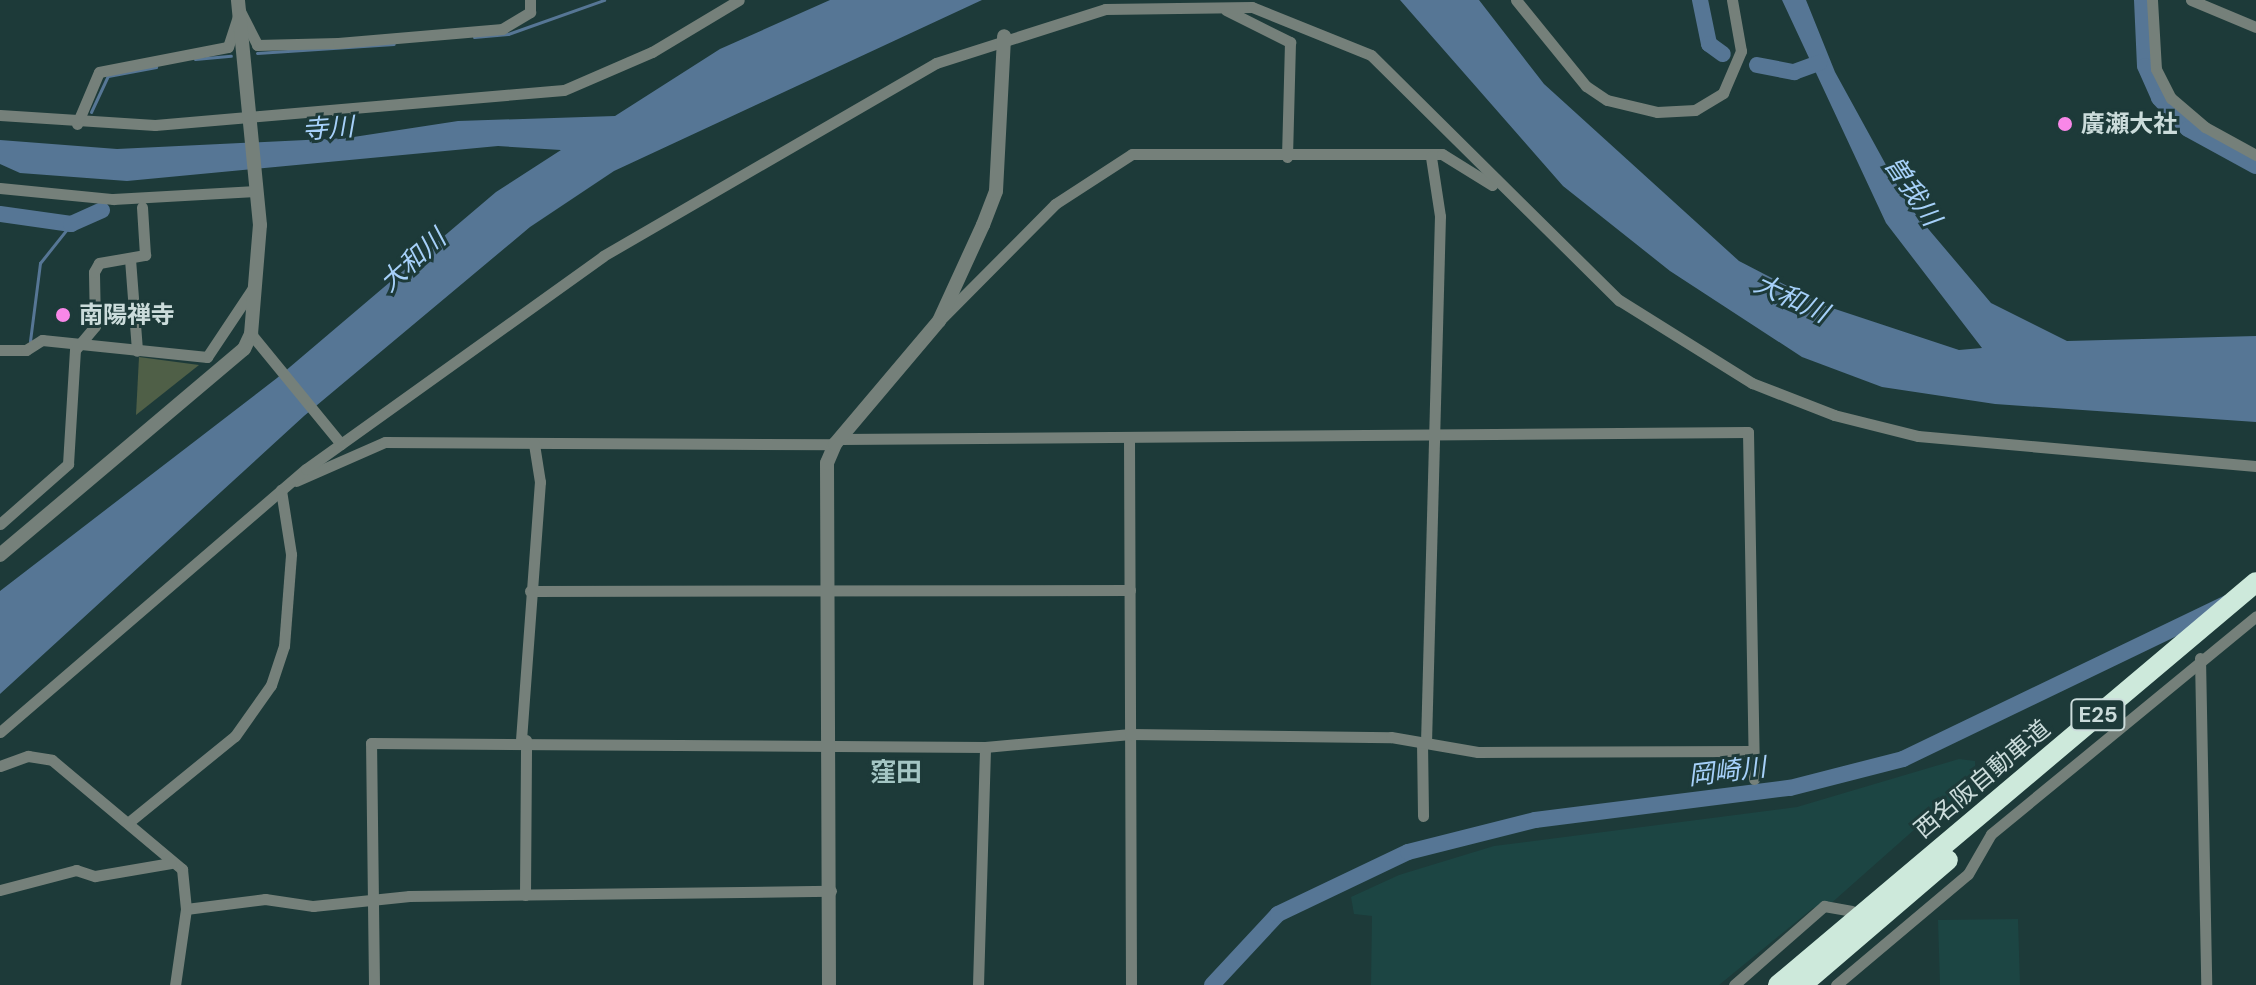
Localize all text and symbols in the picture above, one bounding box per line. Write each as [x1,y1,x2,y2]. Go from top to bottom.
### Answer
place label: 廣瀬大社 [2081,110,2177,138]
water label: 寺川 [301,112,355,146]
marker: 廣瀬大社 [2056,115,2074,133]
water label: 曽我川 [1877,150,1947,232]
water label: 大和川 [374,223,452,299]
water label: 大和川 [1749,268,1833,330]
place label: 南陽禅寺 [79,301,175,329]
marker: 南陽禅寺 [54,306,72,324]
road number: E25 [2070,697,2126,733]
street label: 西名阪自動車道 [1908,714,2056,844]
water label: 岡崎川 [1686,752,1768,792]
district label: 窪田 [870,757,922,789]

